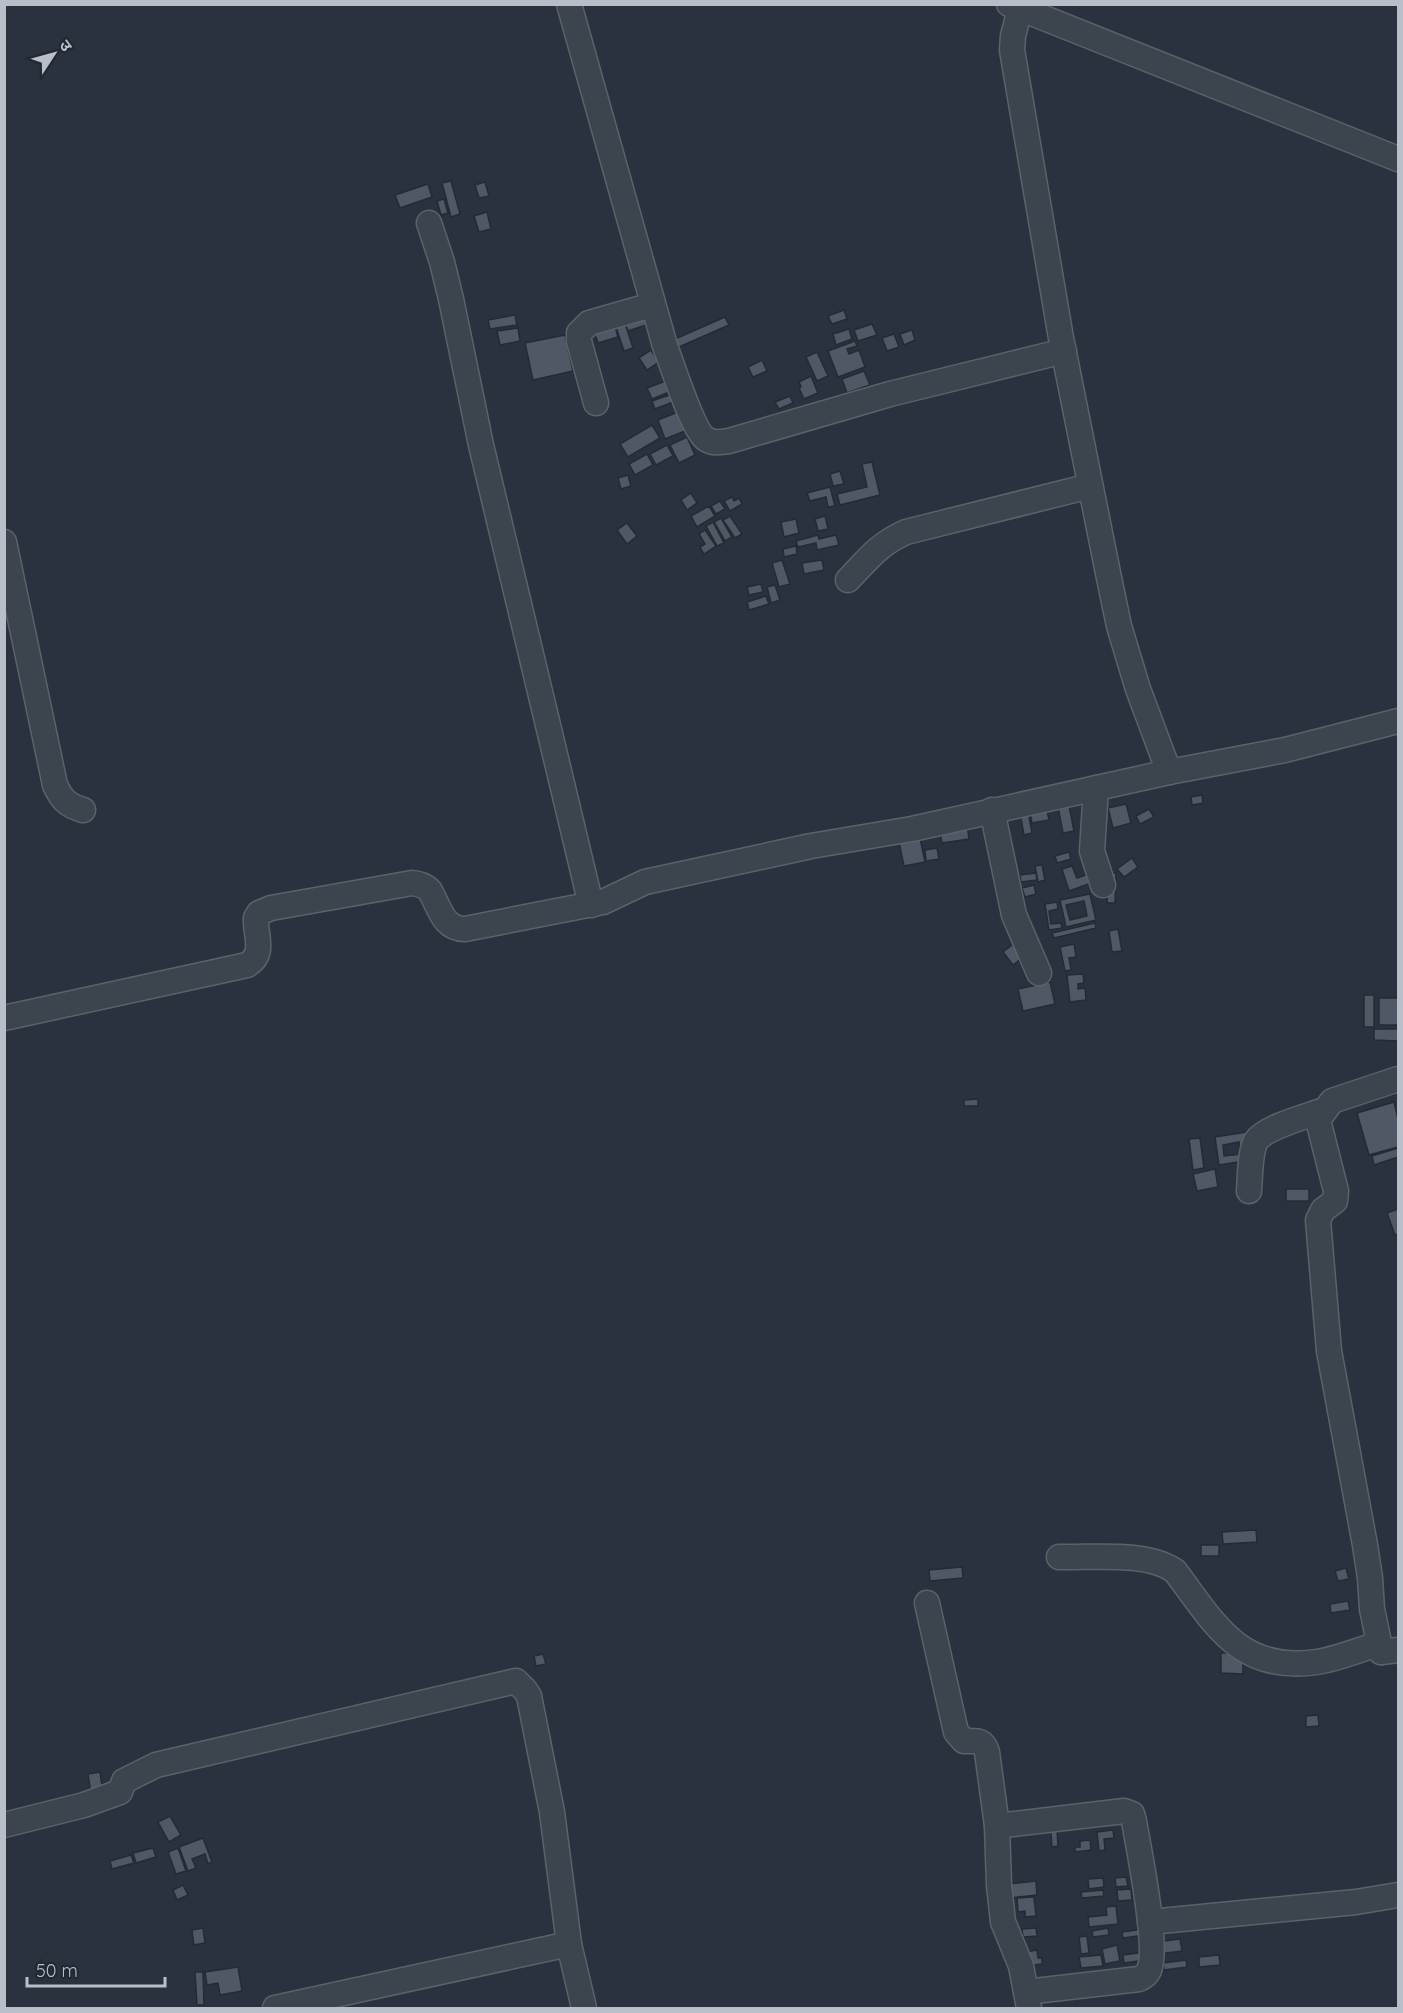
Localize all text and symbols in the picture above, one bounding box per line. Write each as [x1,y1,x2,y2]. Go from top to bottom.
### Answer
north arrow [24,24,84,84]
text: उ [55,36,77,55]
scale bar [27,1950,165,1988]
text: 50 m [36,1959,78,1982]

